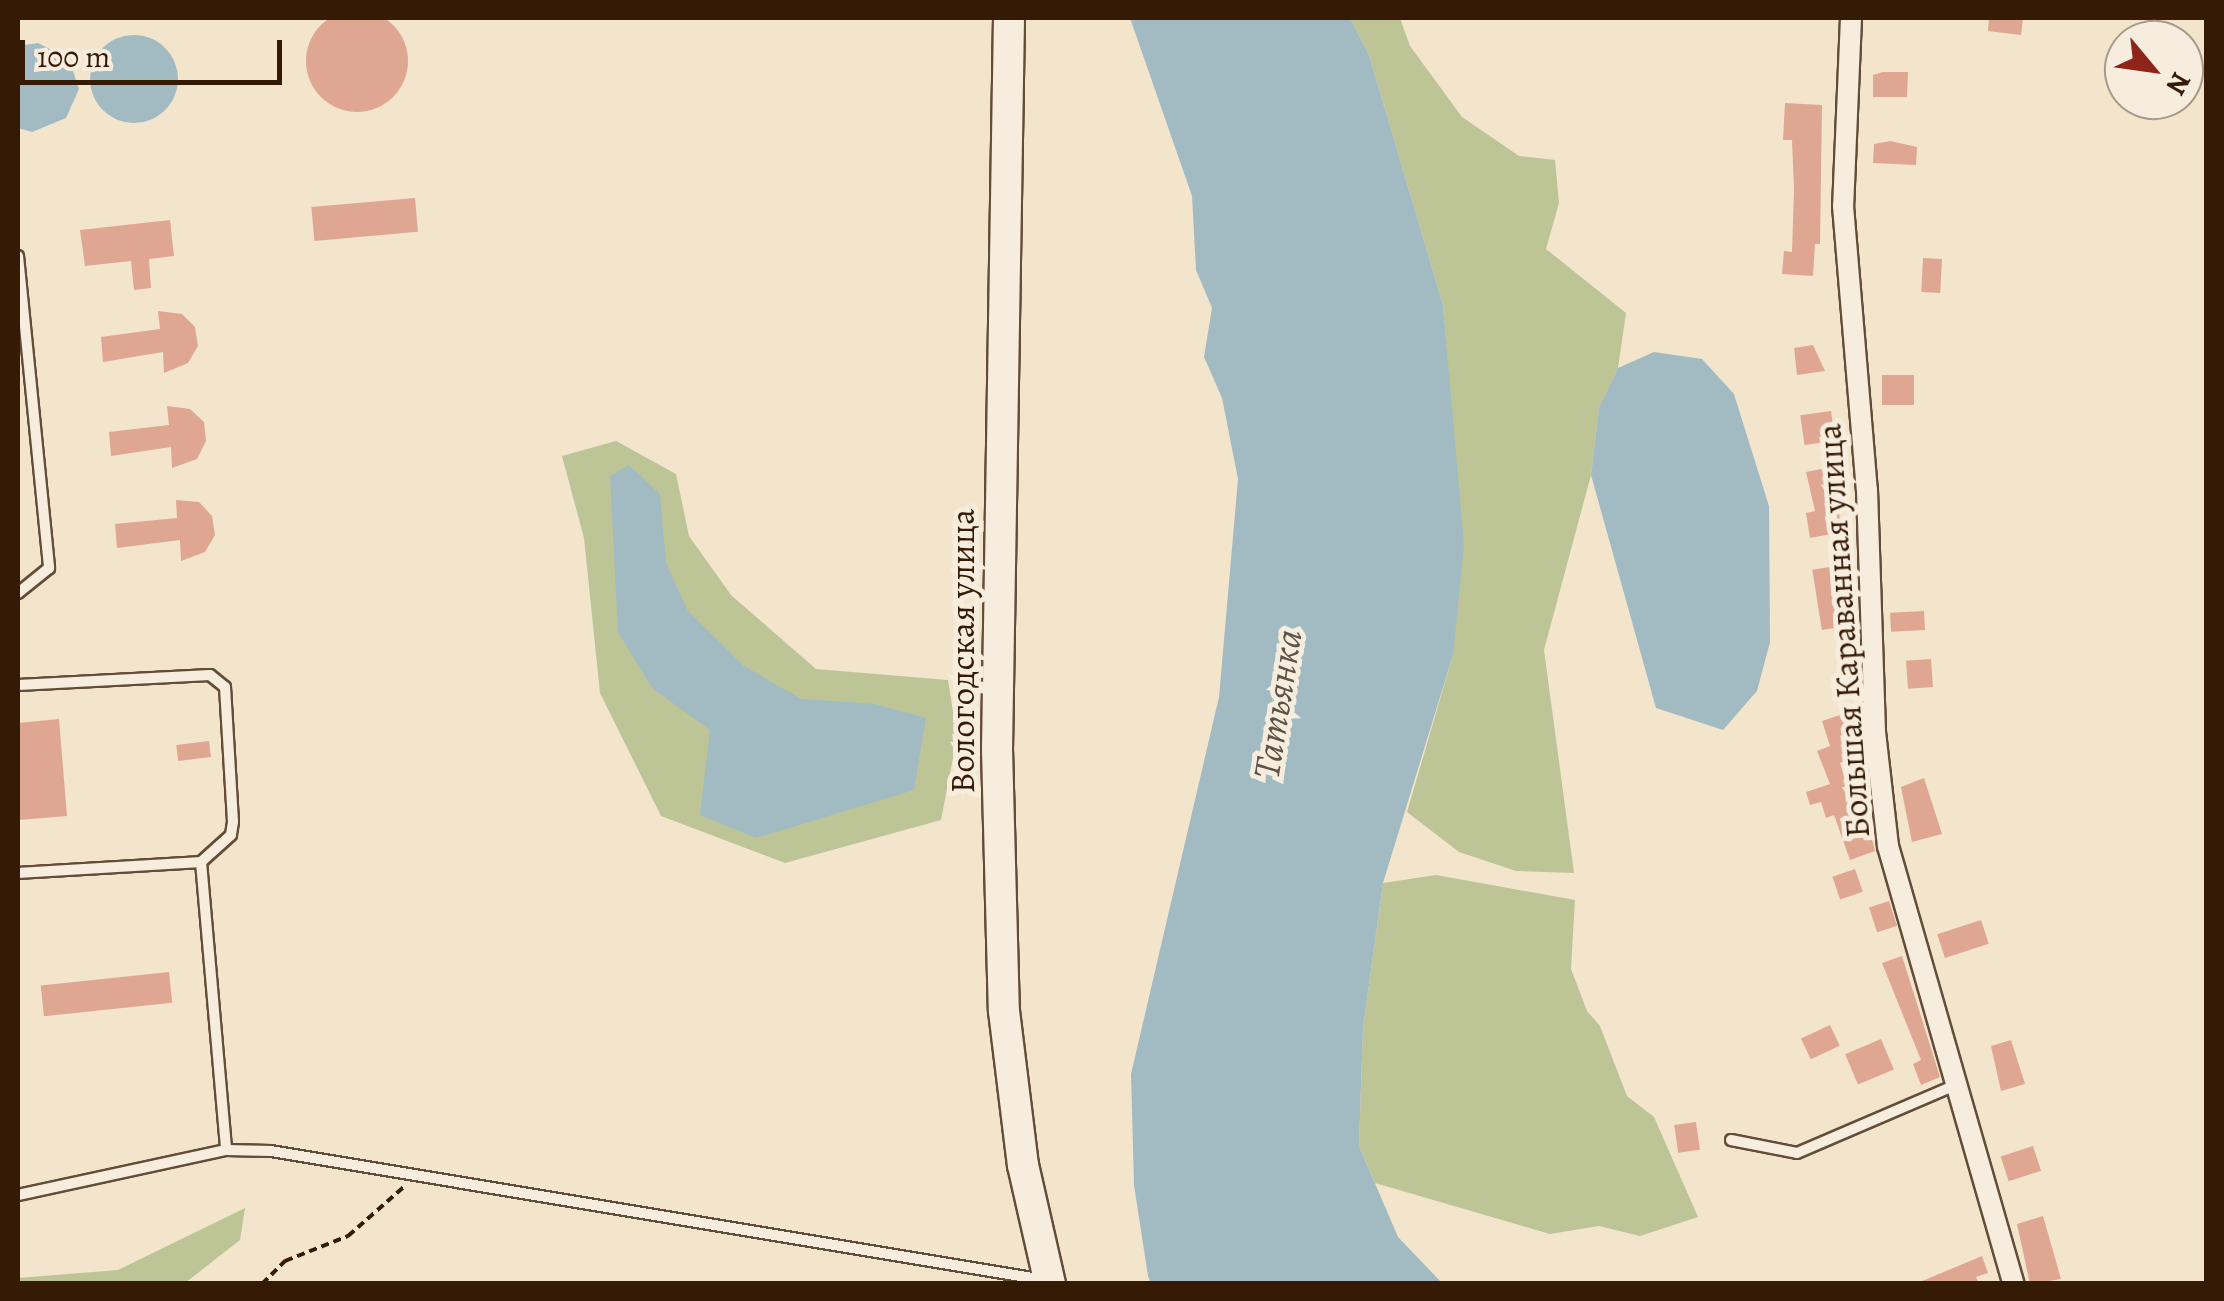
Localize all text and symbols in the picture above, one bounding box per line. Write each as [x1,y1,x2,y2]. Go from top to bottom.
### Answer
scale bar [25,20,288,82]
north arrow [2104,20,2204,120]
text: 100 m [37,37,110,77]
text: N [2157,65,2200,102]
street label: Большая Караванная улица [1808,422,1878,840]
street label: Вологодская улица [941,509,983,793]
water label: Татьянка [1244,626,1312,782]

